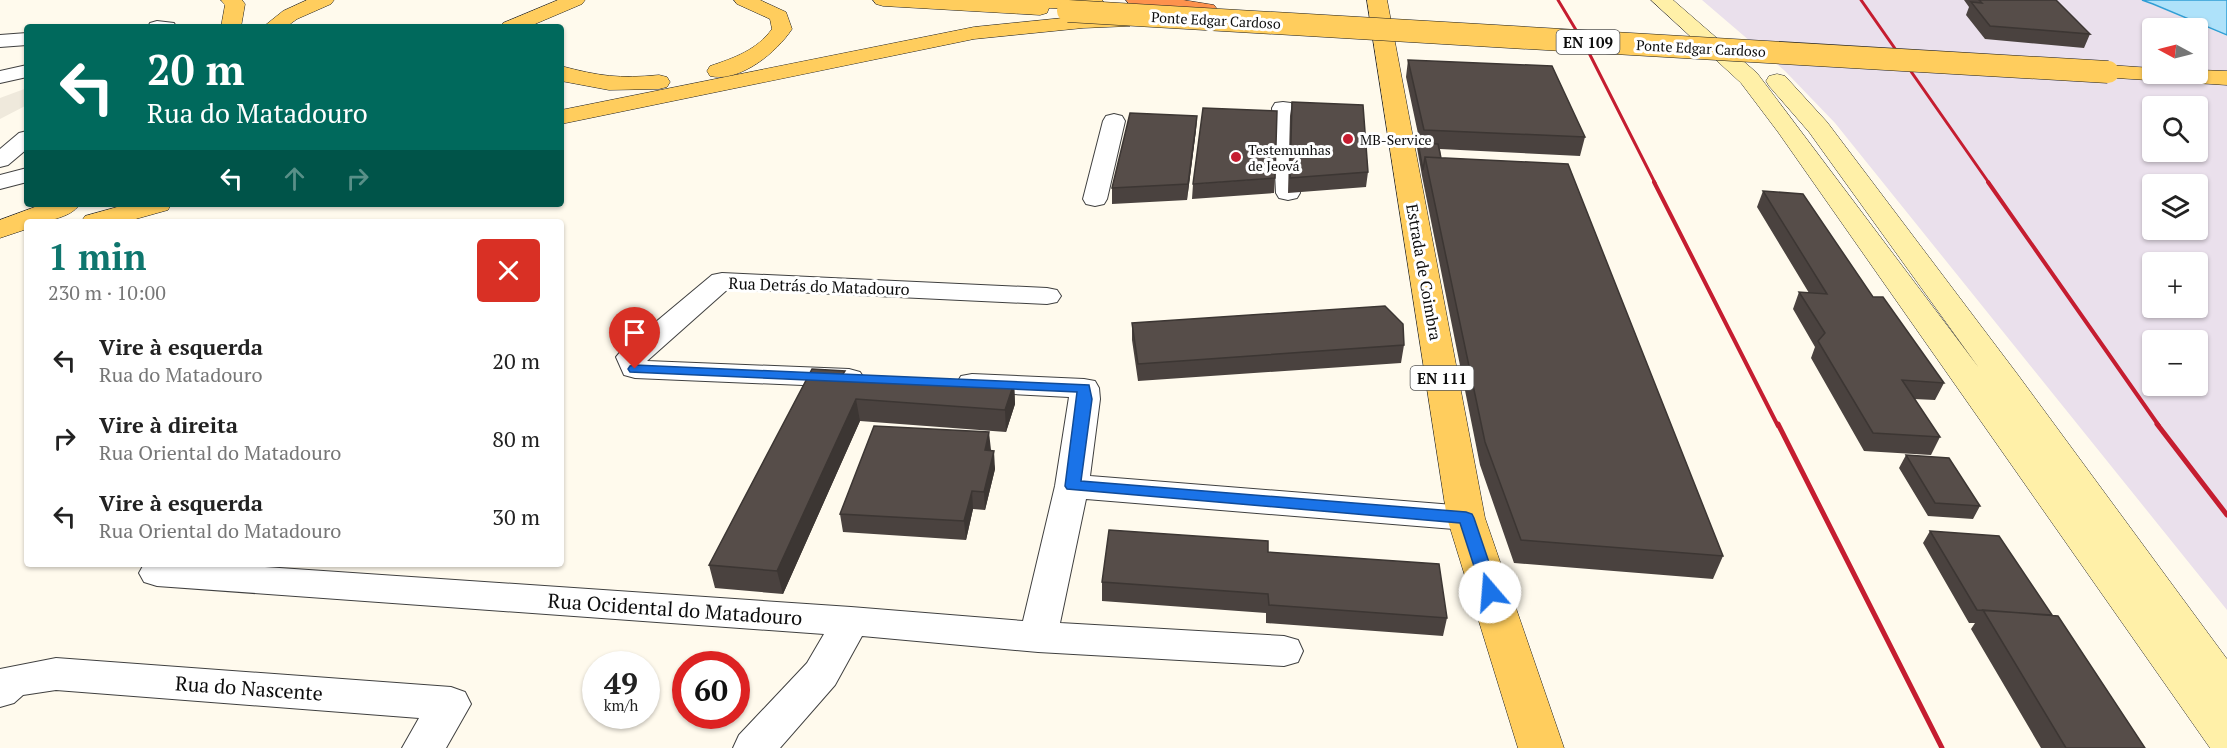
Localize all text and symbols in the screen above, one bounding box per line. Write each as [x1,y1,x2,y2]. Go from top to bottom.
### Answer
street label: Ponte Edgar Cardoso [1151,7,1281,33]
north arrow [2142,18,2208,84]
map controls [2142,18,2208,396]
road number: EN 109 [1556,30,1620,54]
street label: Ponte Edgar Cardoso [1636,35,1766,61]
text: 20 m [147,41,245,97]
icon: left [48,48,126,126]
text: Rua do Matadouro [147,95,368,131]
button: search [2142,96,2208,162]
place label: MB-Service [1360,130,1431,149]
marker: MB-Service [1341,132,1355,146]
place label: Testemunhas de Jeová [1248,140,1331,175]
marker: Testemunhas de Jeová [1229,150,1243,164]
icon: left [215,162,248,195]
icon: ahead [278,162,311,195]
icon: right [341,162,374,195]
button: layers [2142,174,2208,240]
street label: Estrada de Coimbra [1401,202,1447,342]
text: 1 min [48,233,146,280]
button: close [477,239,540,302]
button: + [2142,252,2208,318]
street label: Rua Detrás do Matadouro [728,272,910,300]
text: 230 m · 10:00 [48,279,166,306]
pin [609,307,660,369]
icon: arrive [618,316,651,349]
button: − [2142,330,2208,396]
text: Vire à esquerda [99,332,263,361]
icon: left [48,344,81,377]
text: 20 m [492,346,540,375]
text: Rua do Matadouro [99,361,263,388]
road number: EN 111 [1410,366,1474,390]
text: Vire à direita [99,410,238,439]
icon: right [48,422,81,455]
text: 80 m [492,424,540,453]
text: Rua Oriental do Matadouro [99,439,341,466]
text: Vire à esquerda [99,488,263,517]
icon: left [48,500,81,533]
text: 30 m [492,502,540,531]
text: Rua Oriental do Matadouro [99,517,341,544]
position arrow [1458,560,1522,624]
street label: Rua Ocidental do Matadouro [547,587,803,631]
speed limit sign: 60 [672,651,750,729]
text: 49 [604,663,638,703]
street label: Rua do Nascente [174,669,324,707]
text: km/h [604,695,638,715]

